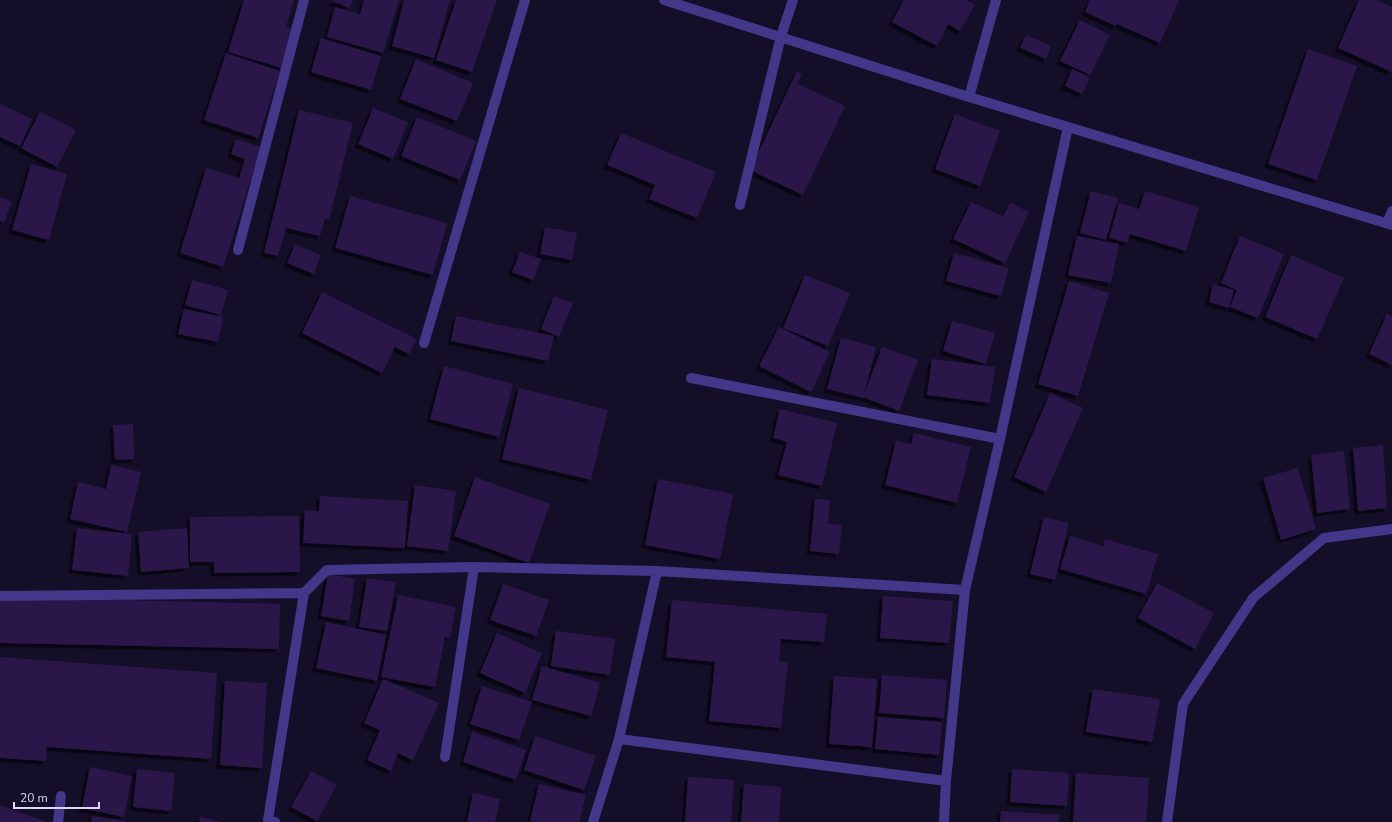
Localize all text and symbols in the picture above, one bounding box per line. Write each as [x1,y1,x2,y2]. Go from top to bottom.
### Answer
scale bar [14,784,99,810]
text: 20 m [20,790,48,806]

